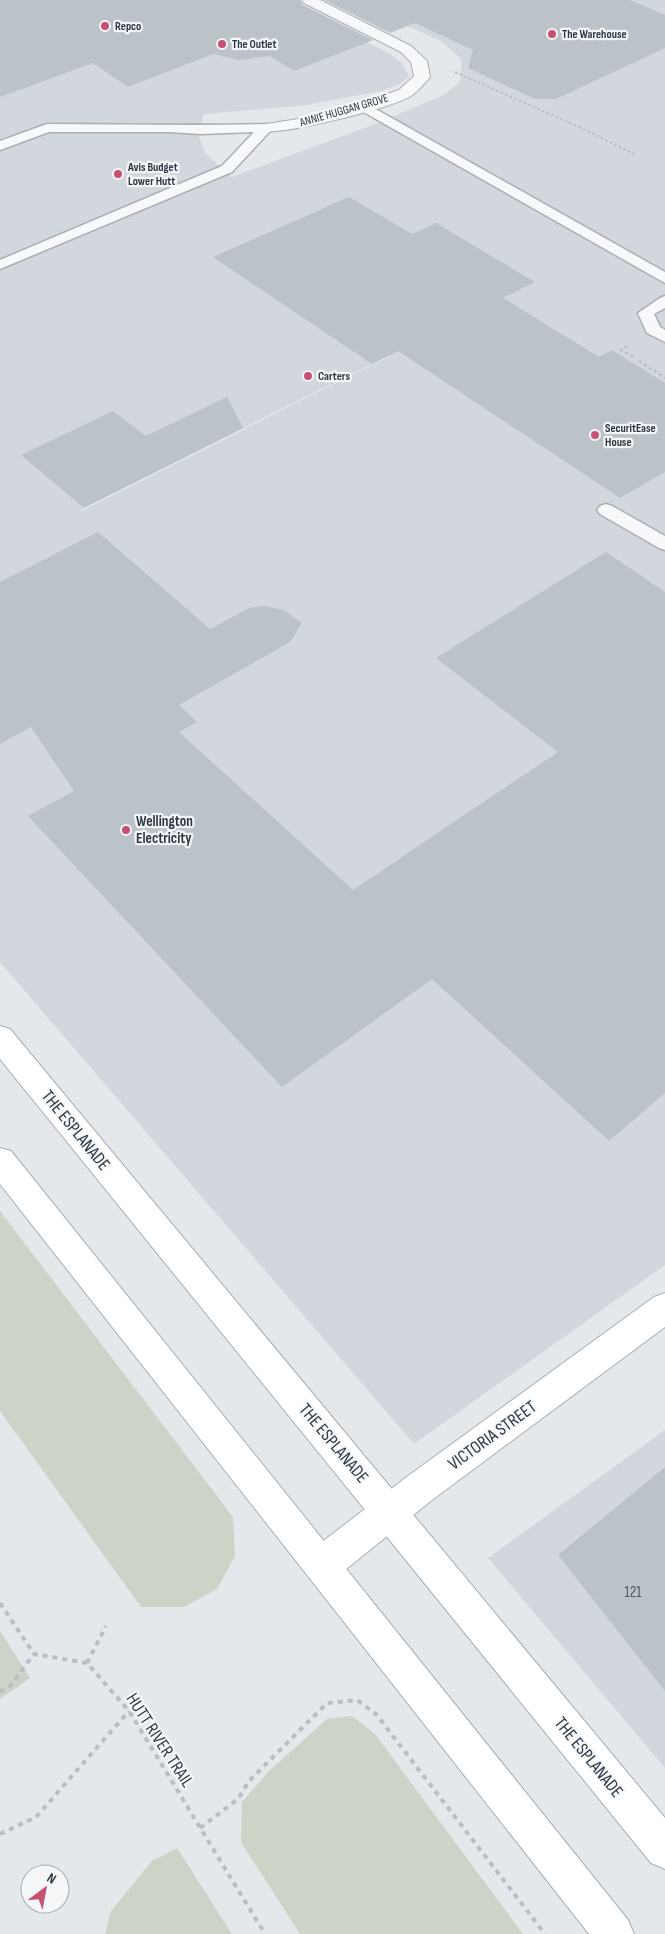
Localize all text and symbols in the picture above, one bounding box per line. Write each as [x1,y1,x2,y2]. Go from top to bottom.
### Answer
place label: Repco [115,19,141,34]
marker: Repco [99,20,111,32]
place label: The Warehouse [562,27,627,42]
marker: The Warehouse [546,28,558,40]
place label: The Outlet [232,37,276,52]
marker: The Outlet [216,38,228,50]
street label: ANNIE HUGGAN GROVE [297,91,390,131]
place label: Avis Budget Lower Hutt [127,160,178,189]
marker: Avis Budget Lower Hutt [112,168,124,180]
place label: Carters [318,369,350,384]
marker: Carters [302,370,314,382]
place label: SecuritEase House [605,421,656,450]
marker: SecuritEase House [589,429,601,441]
place label: Wellington Electricity [136,812,193,848]
marker: Wellington Electricity [120,824,132,836]
street label: THE ESPLANADE [37,1086,114,1175]
street label: VICTORIA STREET [444,1396,541,1474]
street label: THE ESPLANADE [294,1399,373,1487]
house number: 121 [625,1583,642,1602]
street label: HUTT RIVER TRAIL [121,1689,198,1791]
street label: THE ESPLANADE [550,1713,627,1802]
north arrow [20,1864,70,1914]
text: N [44,1869,59,1888]

